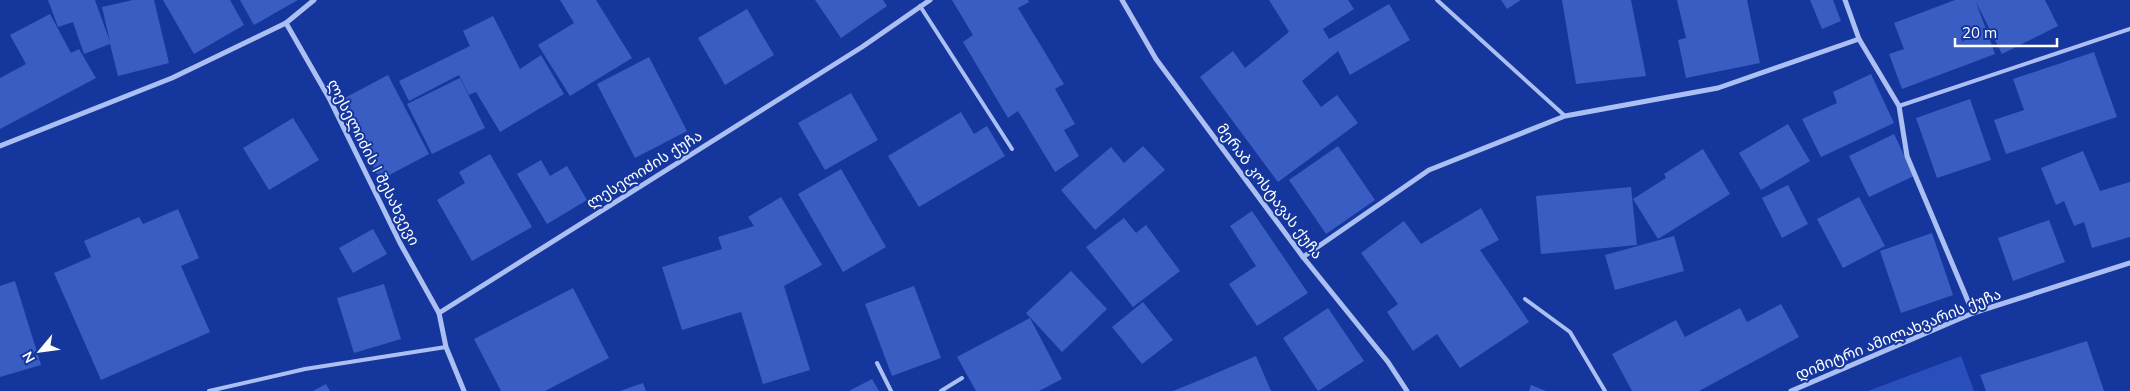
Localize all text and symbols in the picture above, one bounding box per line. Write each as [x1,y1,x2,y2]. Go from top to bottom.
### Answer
scale bar [1955,15,2058,47]
text: 20 m [1962,23,1997,42]
street label: ლესელიძის I შესახვევი [324,76,424,248]
street label: მერაბ კოსტავას ქუჩა [1213,120,1327,262]
street label: ლესელიძის ქუჩა [583,126,705,212]
street label: დიმიტრი ამილახვარის ქუჩა [1792,284,2004,384]
north arrow [15,326,65,376]
text: N [18,348,39,366]

